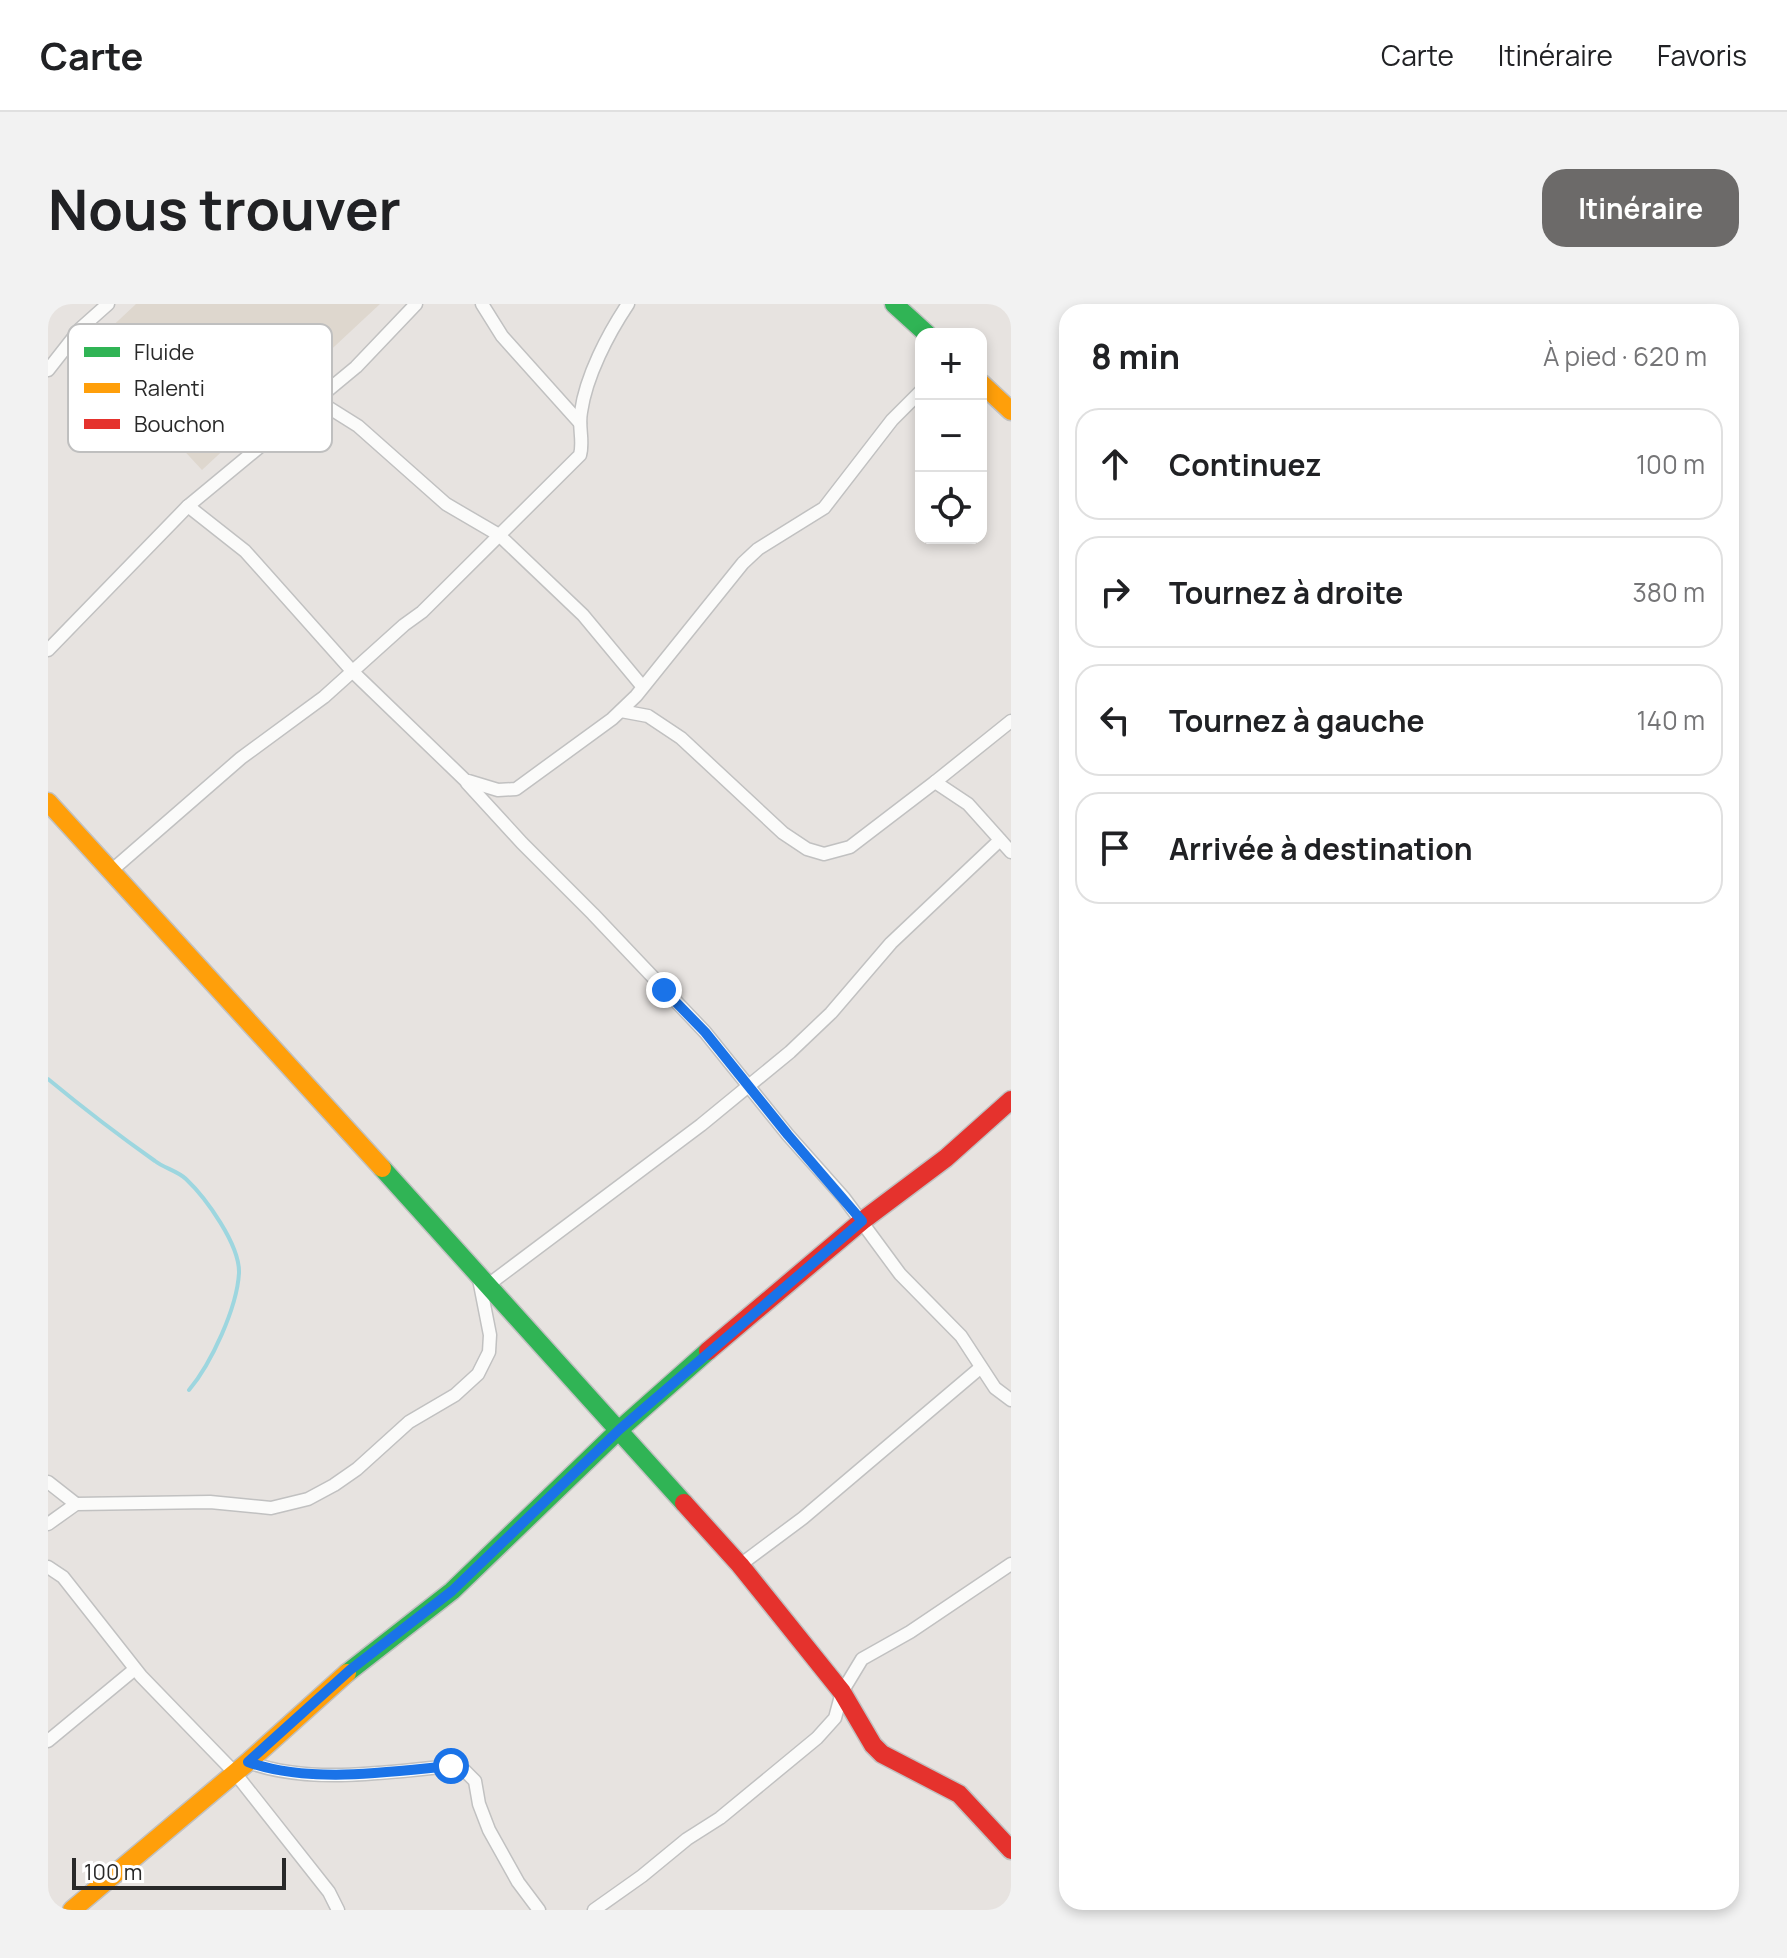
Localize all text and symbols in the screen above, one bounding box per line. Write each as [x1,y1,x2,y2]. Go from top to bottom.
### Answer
text: Carte [40,29,143,81]
text: Carte [1381,36,1454,74]
text: Itinéraire [1498,36,1613,74]
text: Favoris [1657,36,1747,74]
button: Itinéraire [1542,169,1739,247]
text: Nous trouver [48,170,401,247]
legend [68,324,332,452]
map controls [915,328,987,544]
button: + [915,328,987,400]
text: 8 min [1091,333,1180,379]
text: Fluide [134,337,194,367]
text: À pied · 620 m [1543,338,1707,374]
text: Ralenti [134,373,205,403]
button: − [915,400,987,472]
text: Bouchon [134,409,225,439]
icon: ahead [1093,442,1137,486]
text: Continuez [1169,444,1321,485]
text: 100 m [1636,446,1705,482]
button: locate [915,472,987,544]
icon: right [1093,570,1137,614]
text: Tournez à droite [1169,572,1403,613]
text: 380 m [1632,574,1705,610]
icon: left [1093,698,1137,742]
text: Tournez à gauche [1169,700,1425,741]
text: 140 m [1636,702,1705,738]
icon: arrive [1093,826,1137,870]
text: Arrivée à destination [1169,828,1472,869]
route end [646,972,682,1008]
route start [433,1748,469,1784]
scale bar [72,1854,286,1890]
text: 100 m [84,1857,142,1887]

